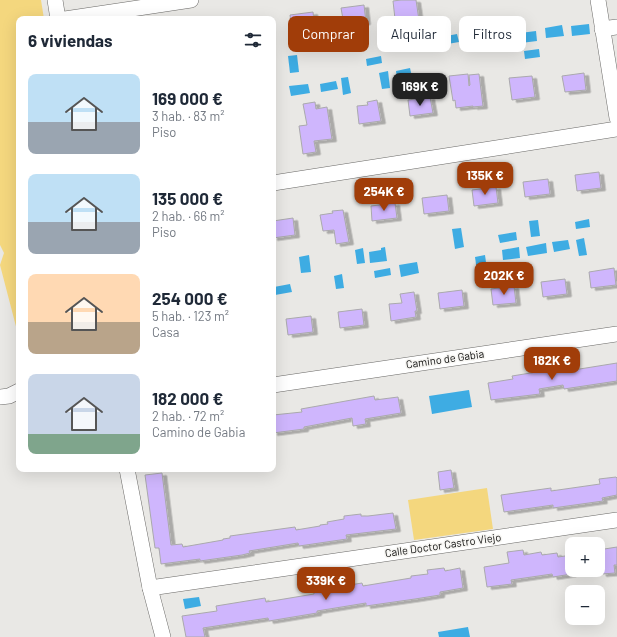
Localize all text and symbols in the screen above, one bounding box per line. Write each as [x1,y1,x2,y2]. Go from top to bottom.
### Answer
chip: Comprar [288,16,369,52]
chip: Alquilar [377,16,451,52]
chip: Filtros [459,16,526,52]
icon: filters [242,29,264,51]
text: 6 viviendas [28,30,113,50]
pin: 169K € [387,73,453,107]
text: 169K € [401,78,439,94]
text: 169 000 € [152,88,223,108]
icon: home [60,90,108,138]
text: 3 hab. · 83 m² [152,108,224,124]
text: Piso [152,124,176,140]
pin: 135K € [452,162,518,196]
text: 135K € [466,167,504,183]
pin: 254K € [351,178,417,212]
text: 254K € [363,183,405,199]
text: 135 000 € [152,188,223,208]
icon: home [60,190,108,238]
text: 2 hab. · 66 m² [152,208,225,224]
text: Piso [152,224,176,240]
pin: 202K € [471,262,537,296]
text: 202K € [484,267,524,283]
text: 254 000 € [152,288,228,308]
icon: home [60,290,108,338]
text: 5 hab. · 123 m² [152,308,229,324]
text: Casa [152,324,179,340]
street label: Camino de Gabia [405,347,485,370]
pin: 182K € [519,347,585,381]
text: 182K € [533,352,571,368]
text: 182 000 € [152,388,223,408]
icon: home [60,390,108,438]
text: 2 hab. · 72 m² [152,408,224,424]
text: Camino de Gabia [152,424,245,440]
street label: Calle Doctor Castro Viejo [384,530,502,559]
map controls [565,537,605,625]
button: + [565,537,605,577]
pin: 339K € [293,567,359,601]
text: 339K € [306,572,346,588]
button: − [565,585,605,625]

